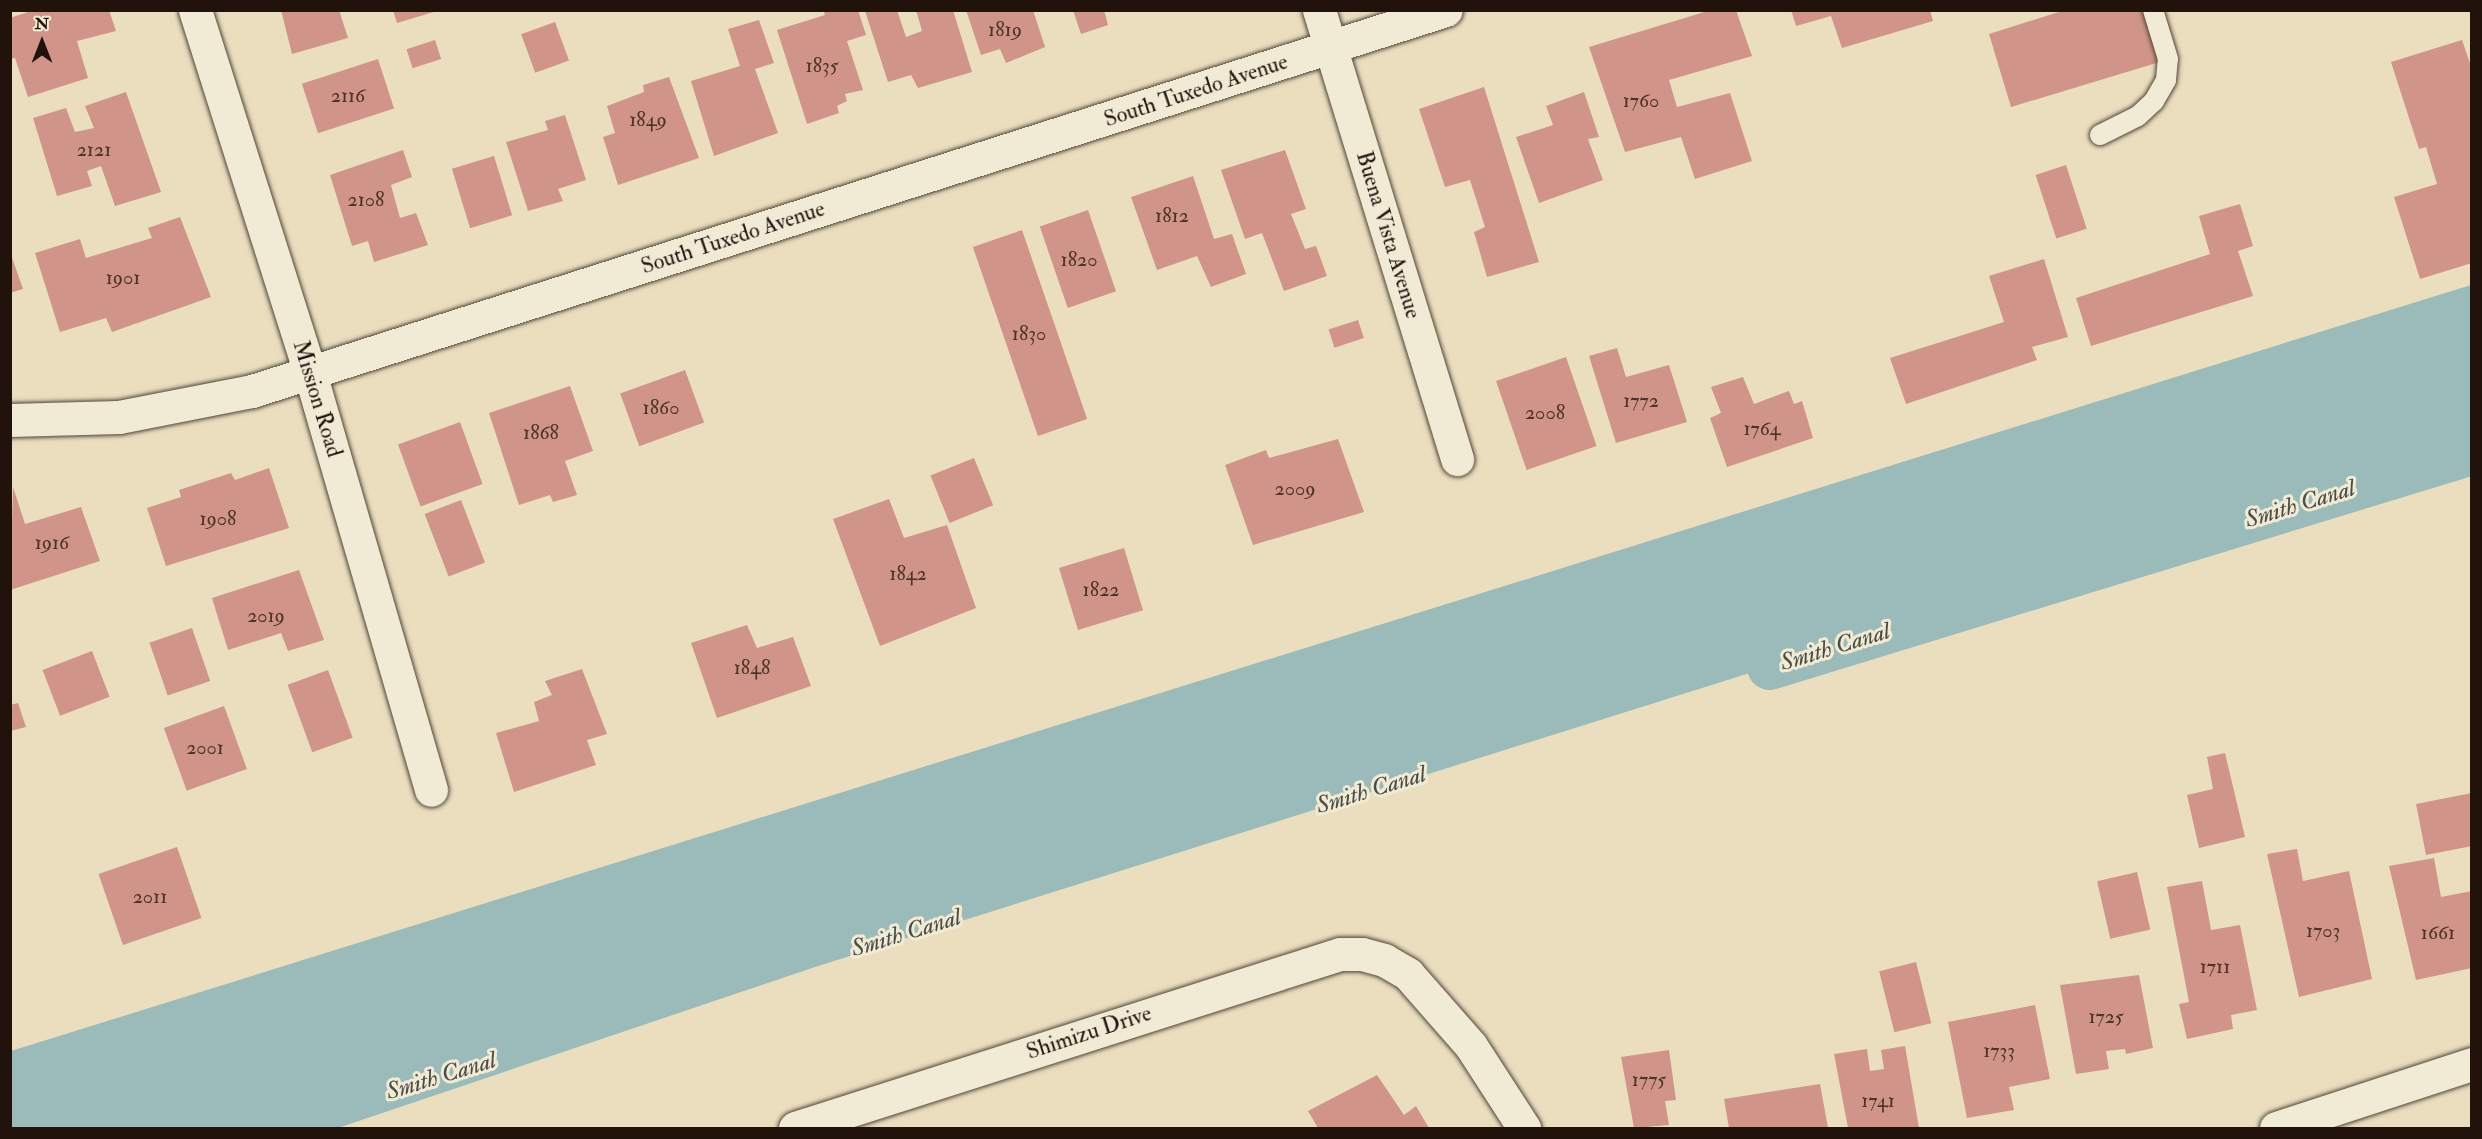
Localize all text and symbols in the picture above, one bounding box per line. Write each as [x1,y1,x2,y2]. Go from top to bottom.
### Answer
north arrow [12,12,72,72]
text: N [35,14,49,34]
house number: 1819 [988,17,1022,41]
street label: South Tuxedo Avenue [1101,49,1291,133]
house number: 1835 [806,53,838,77]
house number: 2116 [331,83,365,107]
house number: 1760 [1623,88,1659,112]
house number: 1849 [629,107,667,131]
house number: 2121 [77,137,111,161]
street label: Buena Vista Avenue [1350,148,1426,322]
house number: 2108 [348,187,384,211]
street label: South Tuxedo Avenue [638,196,828,280]
house number: 1812 [1155,203,1189,227]
house number: 1820 [1061,247,1097,271]
house number: 1901 [106,265,140,289]
house number: 1830 [1012,321,1046,345]
street label: Mission Road [287,338,347,460]
house number: 1772 [1623,388,1659,412]
house number: 1860 [643,395,679,419]
house number: 2008 [1525,400,1565,424]
house number: 1764 [1743,416,1781,440]
house number: 1868 [523,420,559,444]
water label: Smith Canal [2242,474,2358,534]
house number: 2009 [1275,476,1315,500]
house number: 1908 [200,506,236,530]
house number: 1916 [35,530,69,554]
house number: 1842 [889,561,927,585]
house number: 1822 [1083,577,1119,601]
house number: 2019 [247,603,285,627]
water label: Smith Canal [1777,617,1893,677]
house number: 1848 [734,655,770,679]
house number: 2001 [186,735,224,759]
water label: Smith Canal [1313,760,1429,820]
house number: 2011 [133,884,167,908]
water label: Smith Canal [848,903,964,963]
house number: 1703 [2306,918,2340,942]
house number: 1661 [2421,920,2455,944]
house number: 1711 [2200,954,2230,978]
street label: Shimizu Drive [1023,1000,1155,1066]
house number: 1725 [2088,1004,2124,1028]
house number: 1733 [1983,1038,2015,1062]
water label: Smith Canal [383,1046,499,1106]
house number: 1775 [1632,1067,1666,1091]
house number: 1741 [1861,1088,1895,1112]

